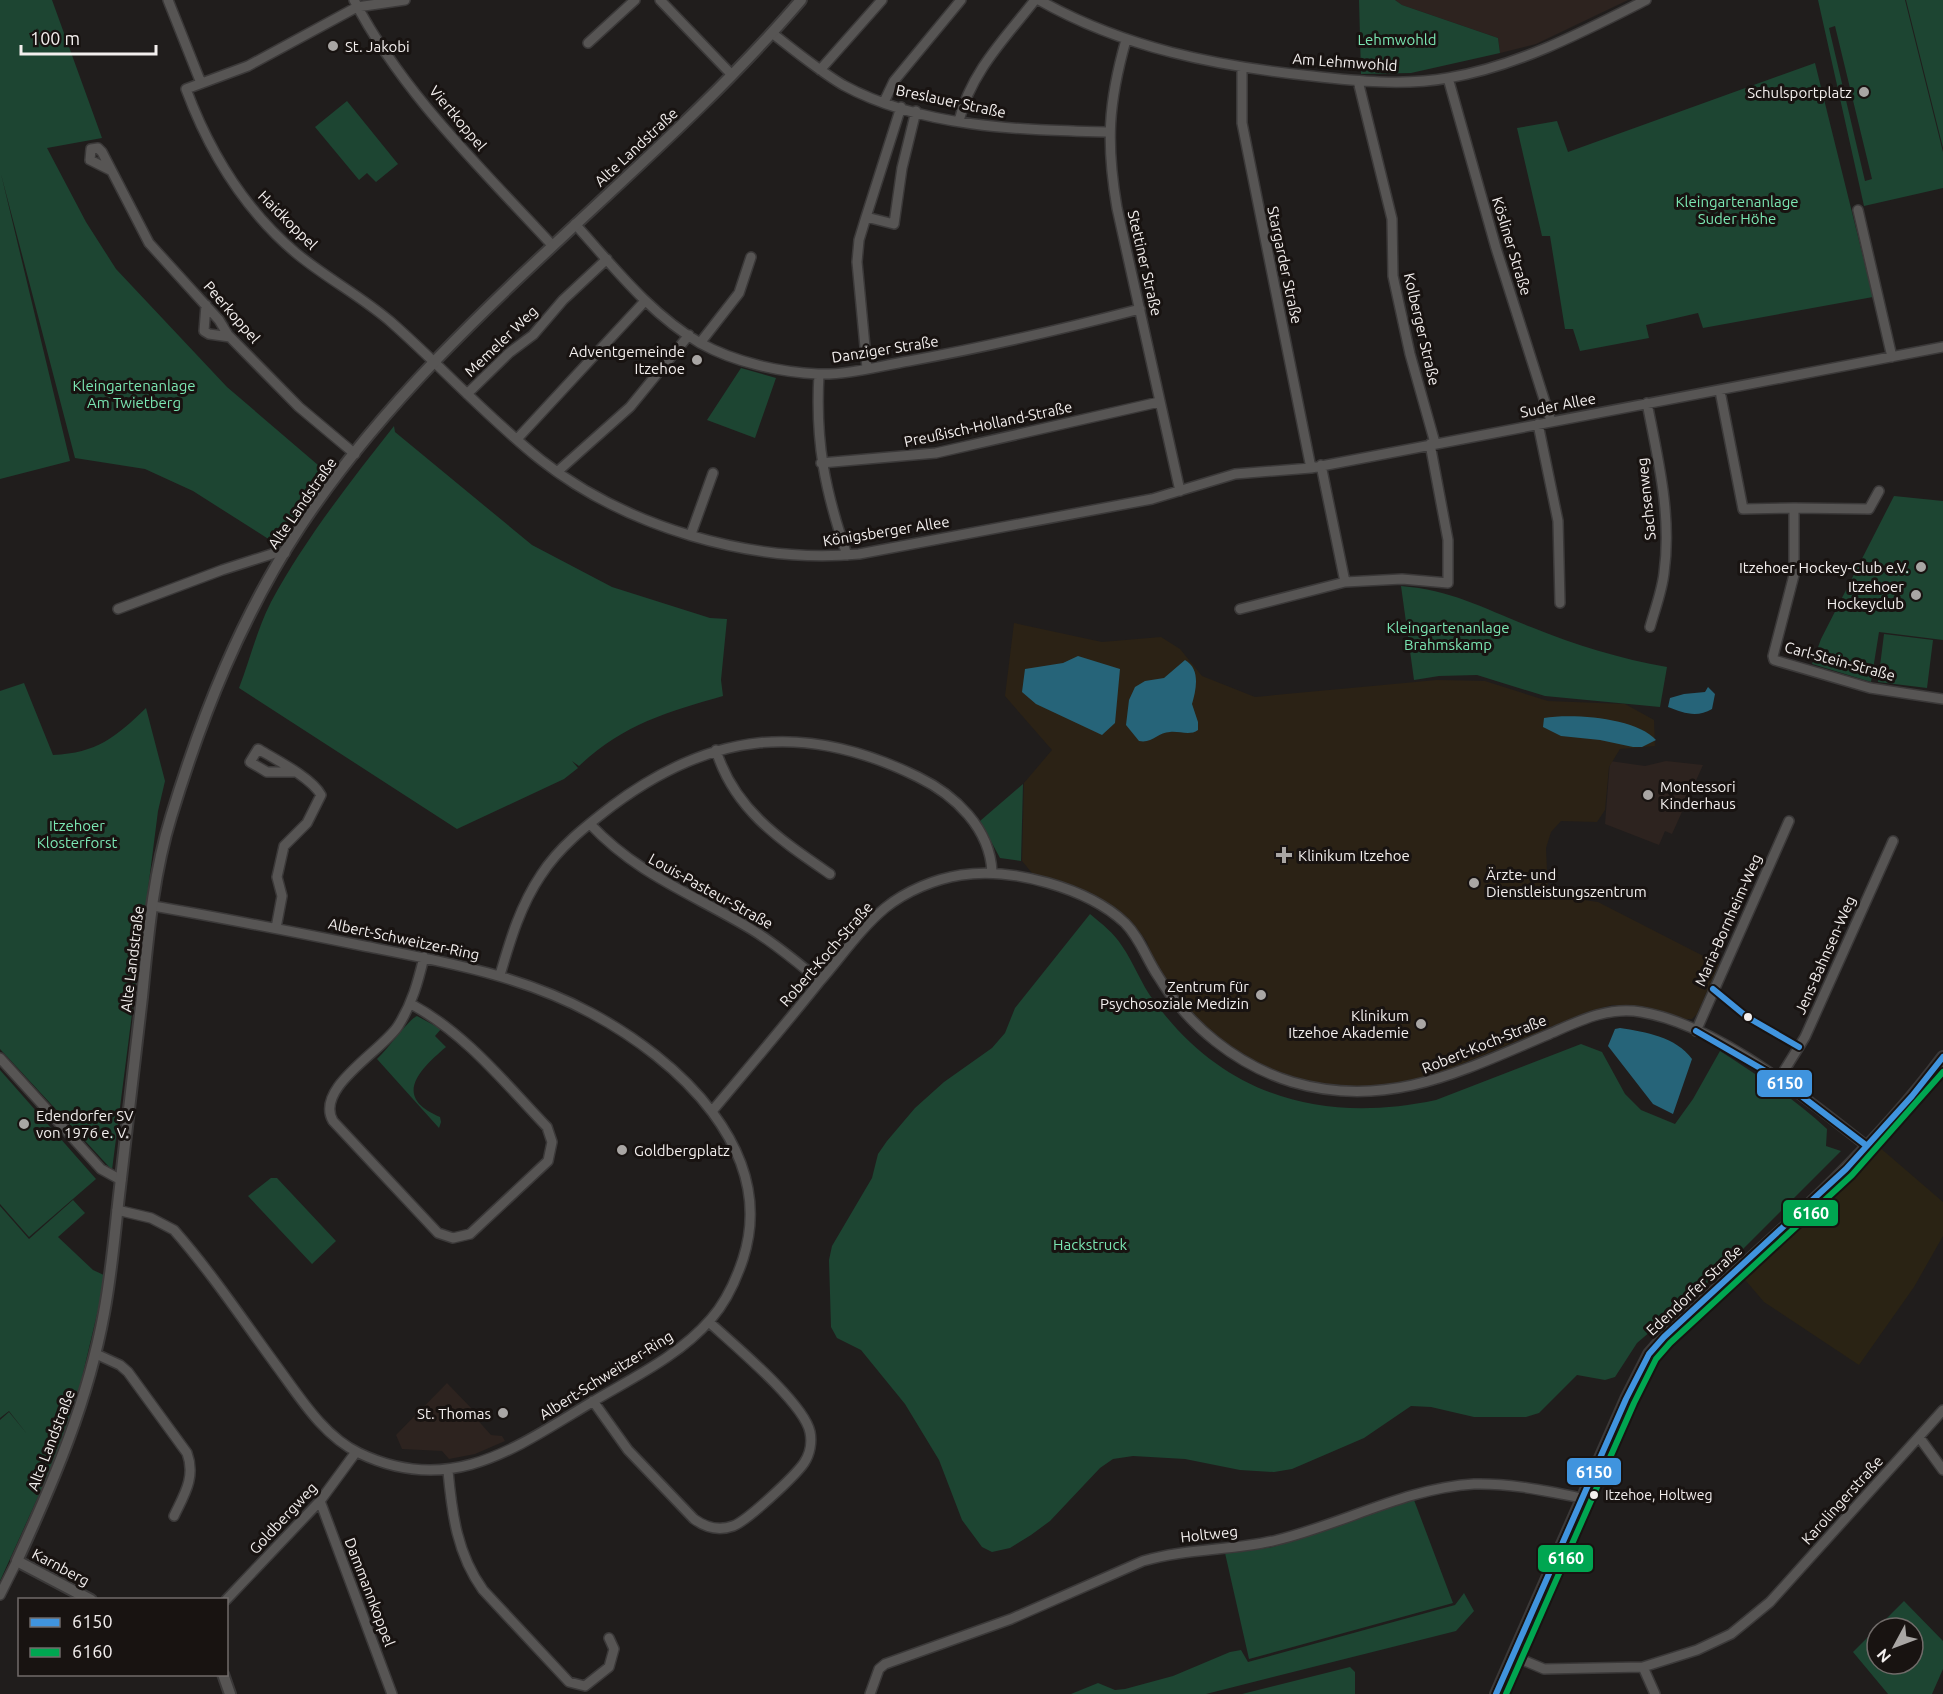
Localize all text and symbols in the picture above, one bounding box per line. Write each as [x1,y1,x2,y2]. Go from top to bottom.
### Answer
scale bar [21,18,156,56]
text: 100 m [30,28,80,48]
park label: Lehmwohld [1357,31,1437,48]
place label: St. Jakobi [345,38,410,55]
marker: St. Jakobi [326,39,340,53]
street label: Am Lehmwohld [1292,50,1398,74]
street label: Breslauer Straße [894,81,1008,121]
street label: Viertkoppel [426,82,490,154]
place label: Schulsportplatz [1747,84,1852,101]
marker: Schulsportplatz [1857,85,1871,99]
street label: Alte Landstraße [591,104,681,190]
street label: Haidkoppel [255,187,321,253]
park label: Kleingartenanlage Suder Höhe [1675,193,1799,227]
street label: Kösliner Straße [1489,195,1535,297]
street label: Stargarder Straße [1264,205,1306,325]
street label: Stettiner Straße [1125,209,1165,317]
street label: Kolberger Straße [1401,271,1443,387]
street label: Peerkoppel [200,277,264,347]
street label: Memeler Weg [461,302,541,380]
street label: Danziger Straße [830,332,940,366]
place label: Adventgemeinde Itzehoe [569,343,685,377]
marker: Adventgemeinde Itzehoe [690,353,704,367]
park label: Kleingartenanlage Am Twietberg [72,377,196,411]
street label: Suder Allee [1519,389,1597,421]
street label: Preußisch-Holland-Straße [902,398,1074,450]
street label: Alte Landstraße [264,454,340,552]
street label: Sachsenweg [1633,457,1659,541]
street label: Königsberger Allee [821,513,951,549]
place label: Itzehoer Hockey-Club e.V. [1739,559,1909,576]
marker: Itzehoer Hockey-Club e.V. [1914,560,1928,574]
place label: Itzehoer Hockeyclub [1827,578,1904,612]
marker: Itzehoer Hockeyclub [1909,588,1923,602]
park label: Kleingartenanlage Brahmskamp [1386,619,1510,653]
street label: Carl-Stein-Straße [1783,638,1897,684]
place label: Montessori Kinderhaus [1660,778,1736,812]
marker: Montessori Kinderhaus [1641,788,1655,802]
park label: Itzehoer Klosterforst [37,817,117,851]
marker: Klinikum Itzehoe [1275,846,1293,864]
place label: Klinikum Itzehoe [1298,847,1410,864]
street label: Louis-Pasteur-Straße [646,850,776,932]
street label: Maria-Bornheim-Weg [1691,851,1765,989]
place label: Ärzte- und Dienstleistungszentrum [1486,866,1647,900]
marker: Ärzte- und Dienstleistungszentrum [1467,876,1481,890]
street label: Jens-Bahnsen-Weg [1791,893,1859,1017]
street label: Robert-Koch-Straße [776,898,876,1010]
street label: Alte Landstraße [117,905,147,1013]
street label: Albert-Schweitzer-Ring [327,915,481,963]
place label: Zentrum für Psychosoziale Medizin [1100,978,1249,1012]
marker: Zentrum für Psychosoziale Medizin [1254,988,1268,1002]
place label: Klinikum Itzehoe Akademie [1288,1007,1409,1041]
street label: Robert-Koch-Straße [1419,1011,1549,1077]
unlabelled marker [1742,1011,1754,1023]
marker: Klinikum Itzehoe Akademie [1414,1017,1428,1031]
line badge: 6150 [1756,1069,1813,1098]
text: 6150 [1767,1074,1803,1092]
place label: Edendorfer SV von 1976 e. V. [36,1107,134,1141]
marker: Edendorfer SV von 1976 e. V. [17,1117,31,1131]
place label: Goldbergplatz [634,1142,730,1159]
marker: Goldbergplatz [615,1143,629,1157]
line badge: 6160 [1782,1199,1839,1227]
text: 6160 [1793,1204,1829,1222]
park label: Hackstruck [1053,1236,1127,1253]
street label: Edendorfer Straße [1643,1241,1745,1339]
street label: Albert-Schweitzer-Ring [536,1327,676,1423]
street label: Alte Landstraße [24,1387,78,1493]
place label: St. Thomas [417,1405,491,1422]
marker: St. Thomas [496,1406,510,1420]
street label: Karolingerstraße [1798,1452,1886,1548]
line badge: 6150 [1566,1457,1622,1486]
text: 6150 [1576,1463,1612,1481]
street label: Goldbergweg [246,1479,320,1557]
place label: Itzehoe, Holtweg [1605,1487,1712,1503]
marker: Itzehoe, Holtweg [1588,1489,1600,1501]
street label: Holtweg [1179,1523,1239,1545]
street label: Dammannkoppel [341,1535,399,1649]
line badge: 6160 [1537,1544,1594,1573]
street label: Karnberg [29,1545,93,1589]
text: 6160 [1548,1549,1584,1567]
legend [18,1598,228,1676]
text: 6150 [72,1611,113,1631]
north arrow [1865,1616,1925,1676]
text: 6160 [72,1641,113,1661]
text: N [1873,1645,1894,1666]

